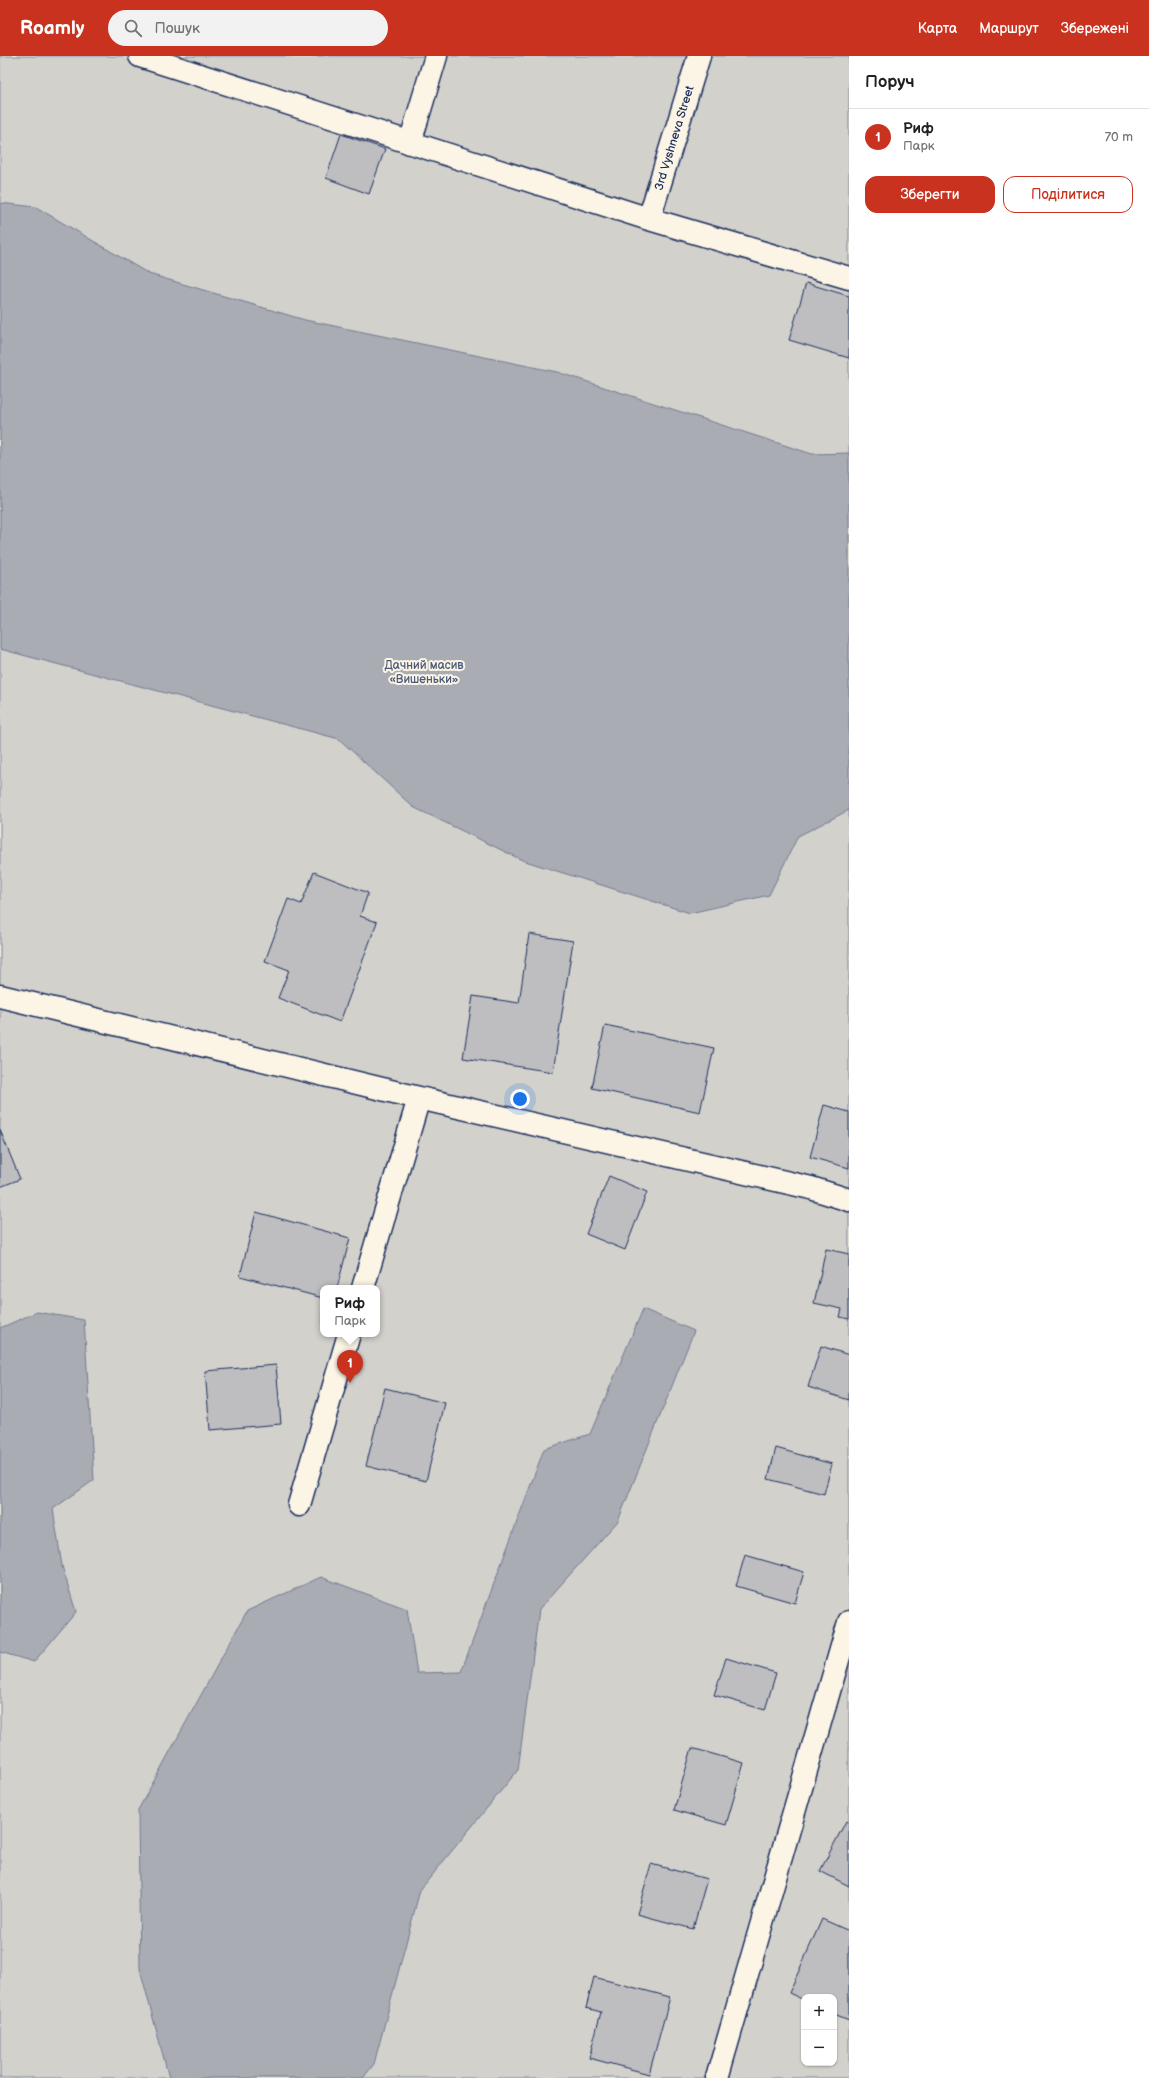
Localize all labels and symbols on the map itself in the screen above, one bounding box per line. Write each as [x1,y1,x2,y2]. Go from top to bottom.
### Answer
street label: 3rd Vyshneva Street [651,84,698,192]
park label: Дачний масив «Вишеньки» [384,658,464,687]
your location [510,1089,530,1109]
pin: 1 [337,1350,363,1383]

